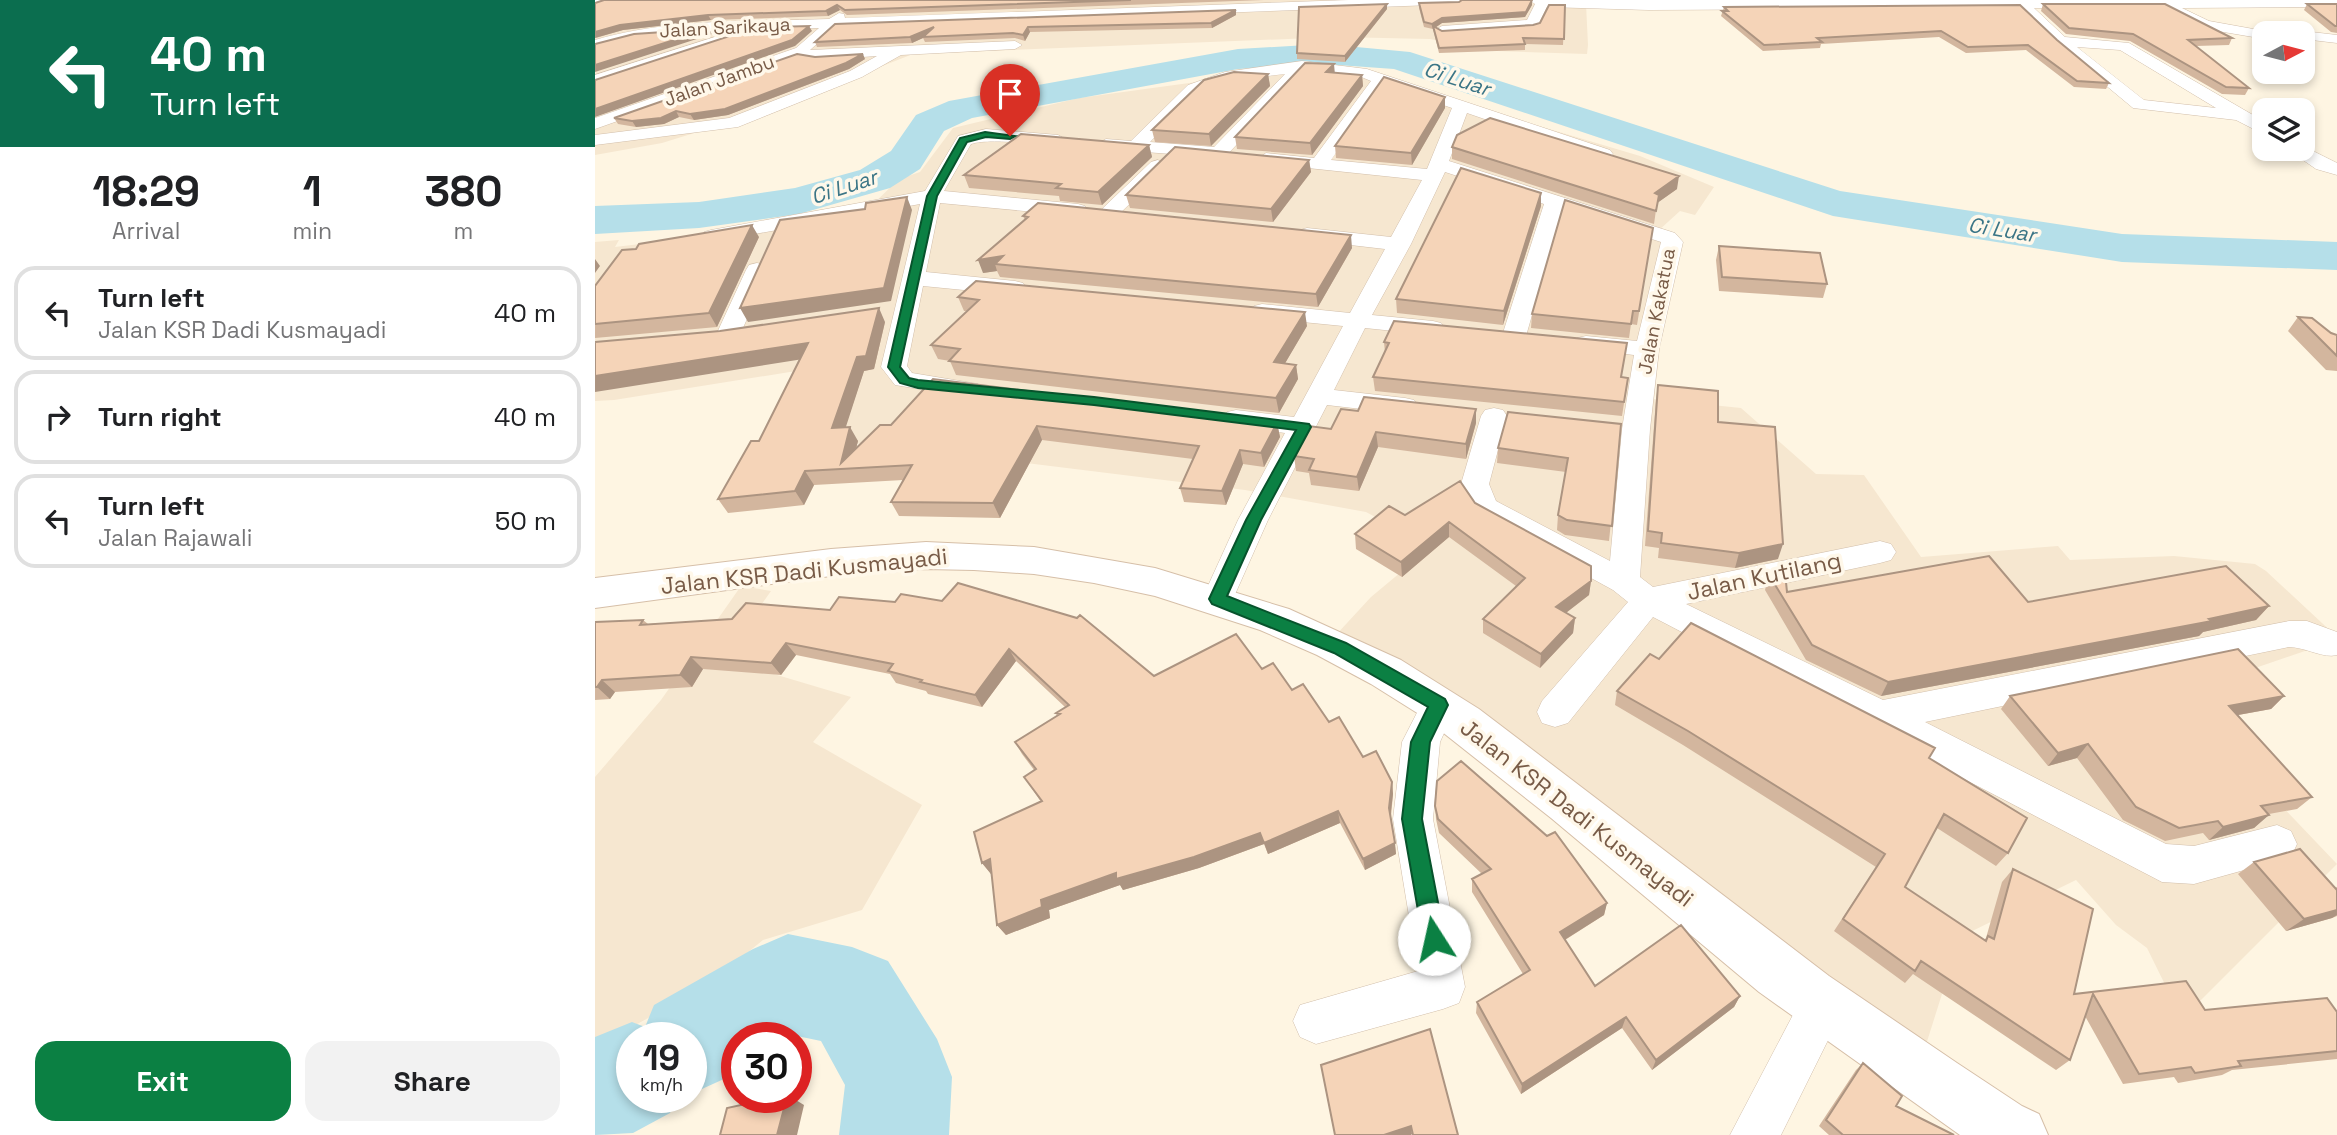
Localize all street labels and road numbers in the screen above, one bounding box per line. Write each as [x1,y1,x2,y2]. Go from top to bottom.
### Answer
street label: Jalan Sarikaya [659,12,791,43]
street label: Jalan Jambu [660,49,778,112]
street label: Jalan Kakatua [1632,246,1681,376]
street label: Jalan KSR Dadi Kusmayadi [659,541,949,601]
street label: Jalan Kutilang [1684,545,1844,607]
street label: Jalan KSR Dadi Kusmayadi [1454,712,1700,914]

